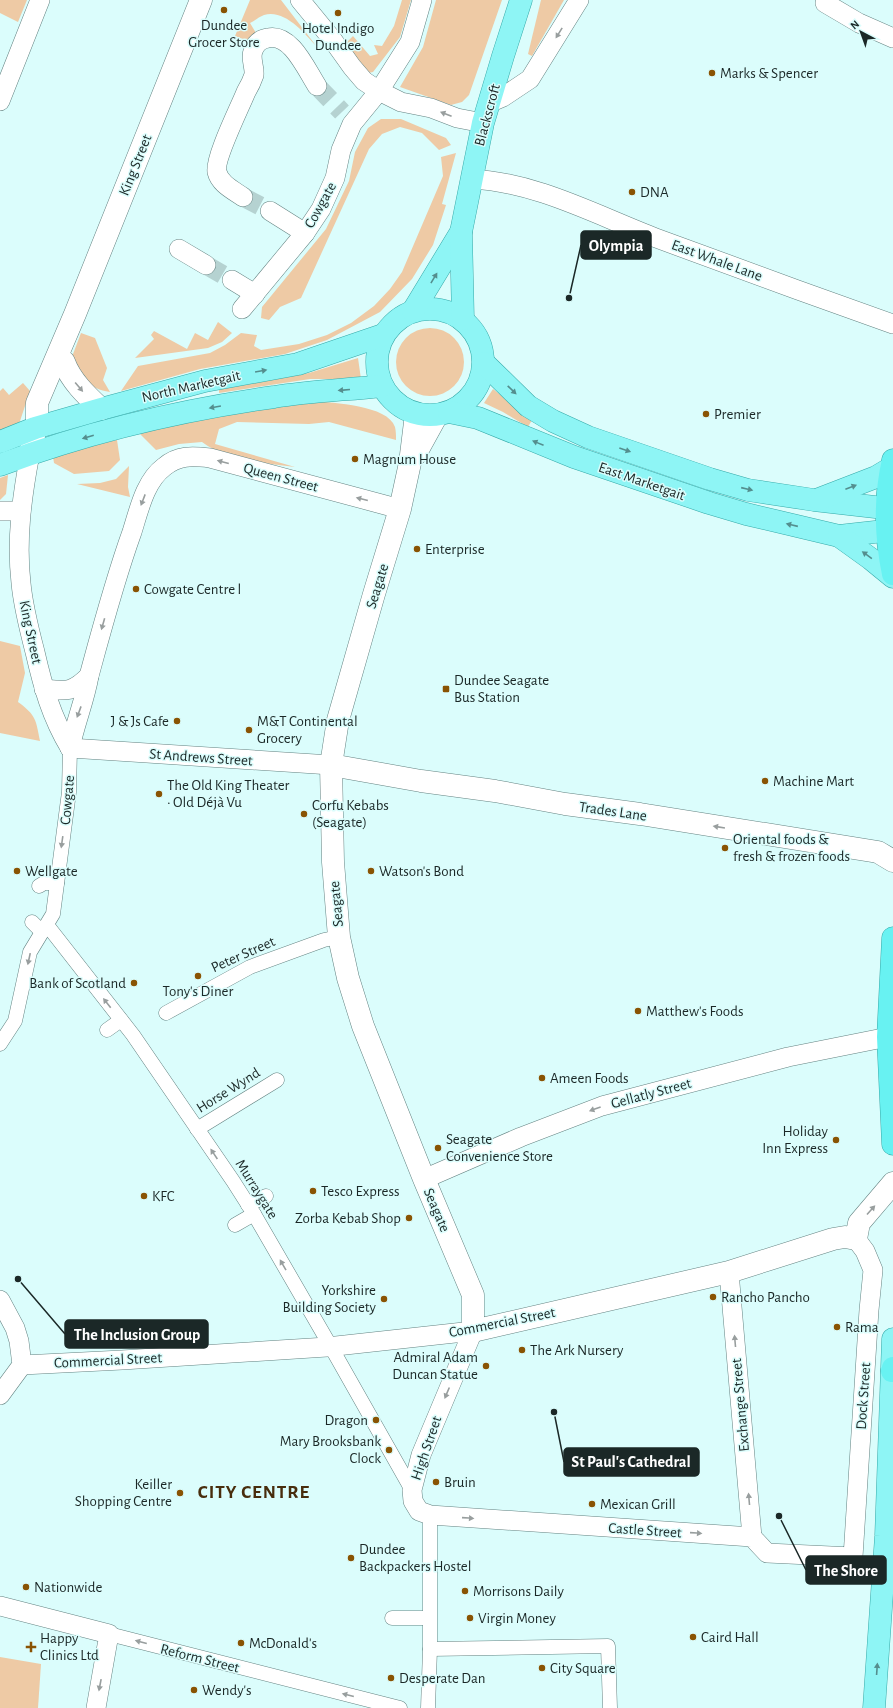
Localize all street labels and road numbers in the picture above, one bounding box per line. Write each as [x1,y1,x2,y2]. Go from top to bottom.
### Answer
street label: Blackscroft [472,82,503,148]
street label: King Street [116,132,155,198]
street label: Cowgate [302,180,339,231]
street label: East Whale Lane [669,237,764,284]
street label: North Marketgait [140,368,242,405]
street label: Queen Street [242,460,320,495]
street label: East Marketgait [597,460,687,503]
street label: Seagate [364,562,391,610]
street label: King Street [16,599,45,665]
street label: St Andrews Street [149,746,253,769]
street label: Cowgate [58,774,77,826]
street label: Trades Lane [578,799,648,824]
street label: Seagate [327,880,346,928]
street label: Peter Street [209,934,278,975]
street label: Horse Wynd [194,1065,263,1116]
street label: Gellatly Street [609,1075,693,1111]
street label: Murraygate [232,1157,281,1222]
street label: Seagate [421,1186,452,1234]
street label: Commercial Street [448,1305,557,1340]
street label: Commercial Street [54,1350,163,1371]
street label: Exchange Street [729,1357,752,1452]
street label: Dock Street [854,1362,873,1430]
street label: High Street [409,1414,445,1482]
street label: Castle Street [608,1520,682,1541]
street label: Reform Street [159,1641,241,1676]

